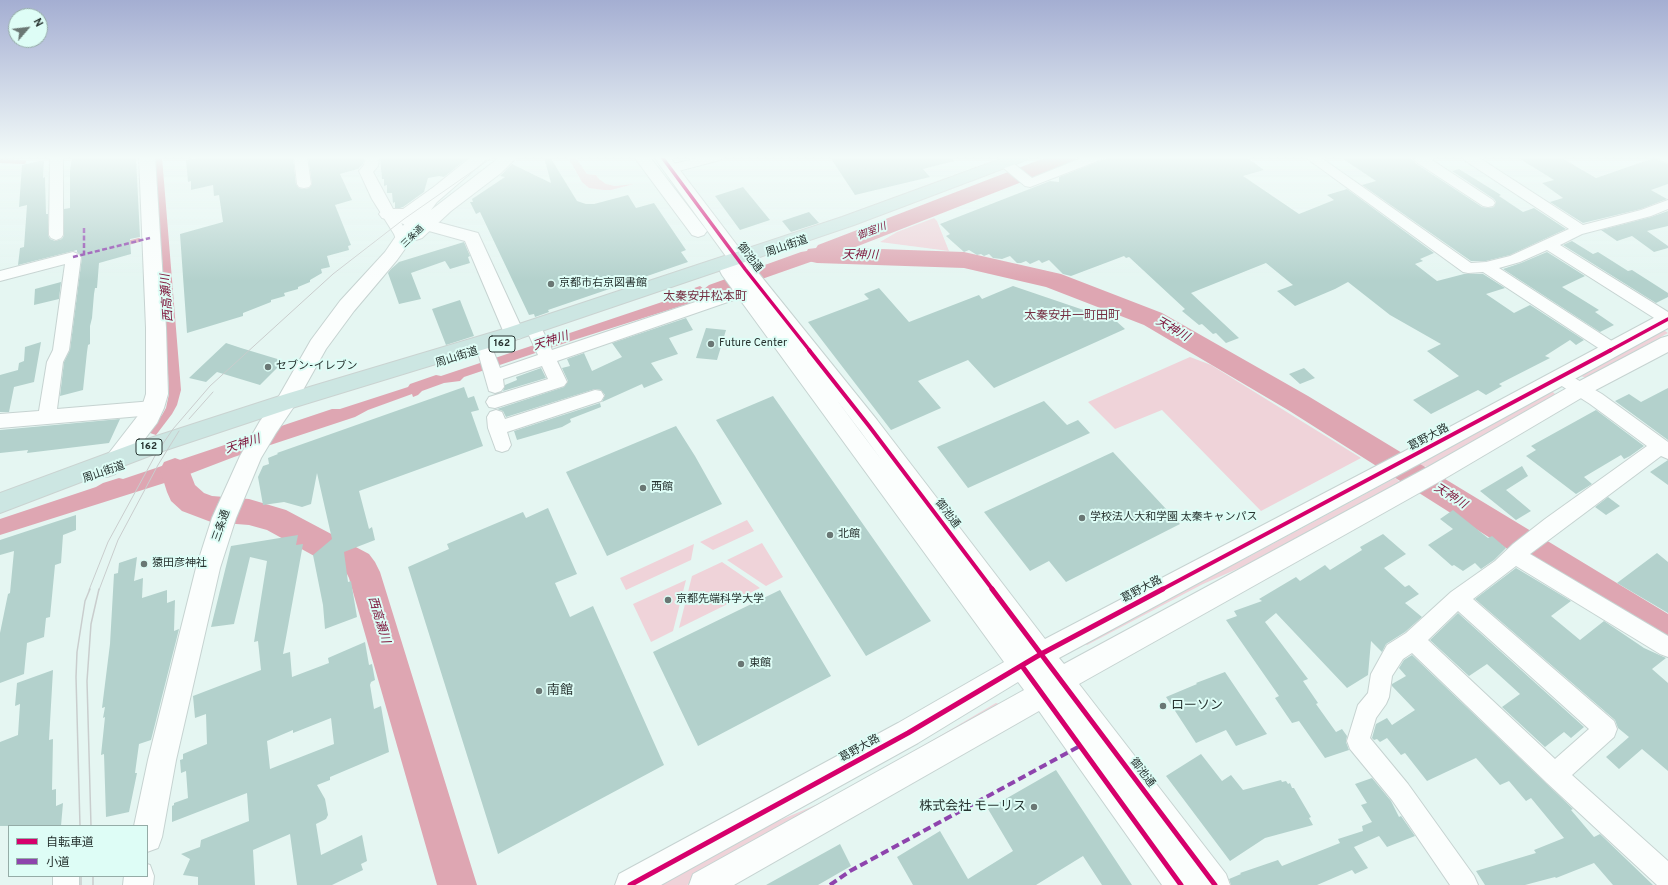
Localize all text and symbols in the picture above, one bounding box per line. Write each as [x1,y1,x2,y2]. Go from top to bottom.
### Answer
north arrow [8,8,48,48]
text: N [30,16,46,30]
water label: 御室川 [856,221,888,243]
street label: 三条通 [400,224,426,250]
street label: 周山街道 [764,234,810,260]
street label: 御池通 [734,241,764,275]
water label: 天神川 [842,248,878,264]
water label: 西高瀬川 [159,274,177,322]
place label: 京都市右京図書館 [559,277,647,291]
marker: 京都市右京図書館 [546,279,556,289]
district label: 太秦安井松本町 [663,291,747,305]
district label: 太秦安井一町田町 [1024,310,1120,324]
water label: 天神川 [1153,315,1191,345]
water label: 天神川 [532,330,570,354]
road number: 162 [489,336,515,352]
place label: Future Center [719,337,787,351]
marker: Future Center [706,339,716,349]
street label: 周山街道 [434,345,480,371]
place label: セブン-イレブン [276,360,357,374]
marker: セブン-イレブン [263,362,273,372]
street label: 葛野大路 [1406,422,1452,454]
water label: 天神川 [224,433,262,457]
road number: 162 [136,439,162,455]
street label: 周山街道 [81,460,127,486]
place label: 西館 [651,481,673,495]
water label: 天神川 [1431,481,1469,513]
marker: 西館 [638,483,648,493]
street label: 御池通 [932,497,962,531]
street label: 三条通 [210,508,234,544]
place label: 学校法人大和学園 太秦キャンパス [1090,511,1258,525]
marker: 学校法人大和学園 太秦キャンパス [1077,513,1087,523]
place label: 北館 [838,528,860,542]
marker: 北館 [825,530,835,540]
place label: 猿田彦神社 [152,557,207,571]
marker: 猿田彦神社 [139,559,149,569]
street label: 葛野大路 [1119,574,1165,606]
place label: 京都先端科学大学 [676,593,764,607]
water label: 西高瀬川 [364,595,392,645]
marker: 京都先端科学大学 [663,595,673,605]
place label: 東館 [749,657,771,671]
marker: 東館 [736,659,746,669]
place label: 南館 [547,683,573,699]
marker: 南館 [534,686,544,696]
place label: ローソン [1171,698,1223,714]
marker: ローソン [1158,701,1168,711]
street label: 葛野大路 [838,733,882,765]
street label: 御池通 [1127,756,1157,790]
place label: 株式会社 モーリス [919,799,1026,815]
marker: 株式会社 モーリス [1029,802,1039,812]
legend [8,825,148,877]
text: 自転車道 [46,835,94,851]
text: 小道 [46,855,70,871]

